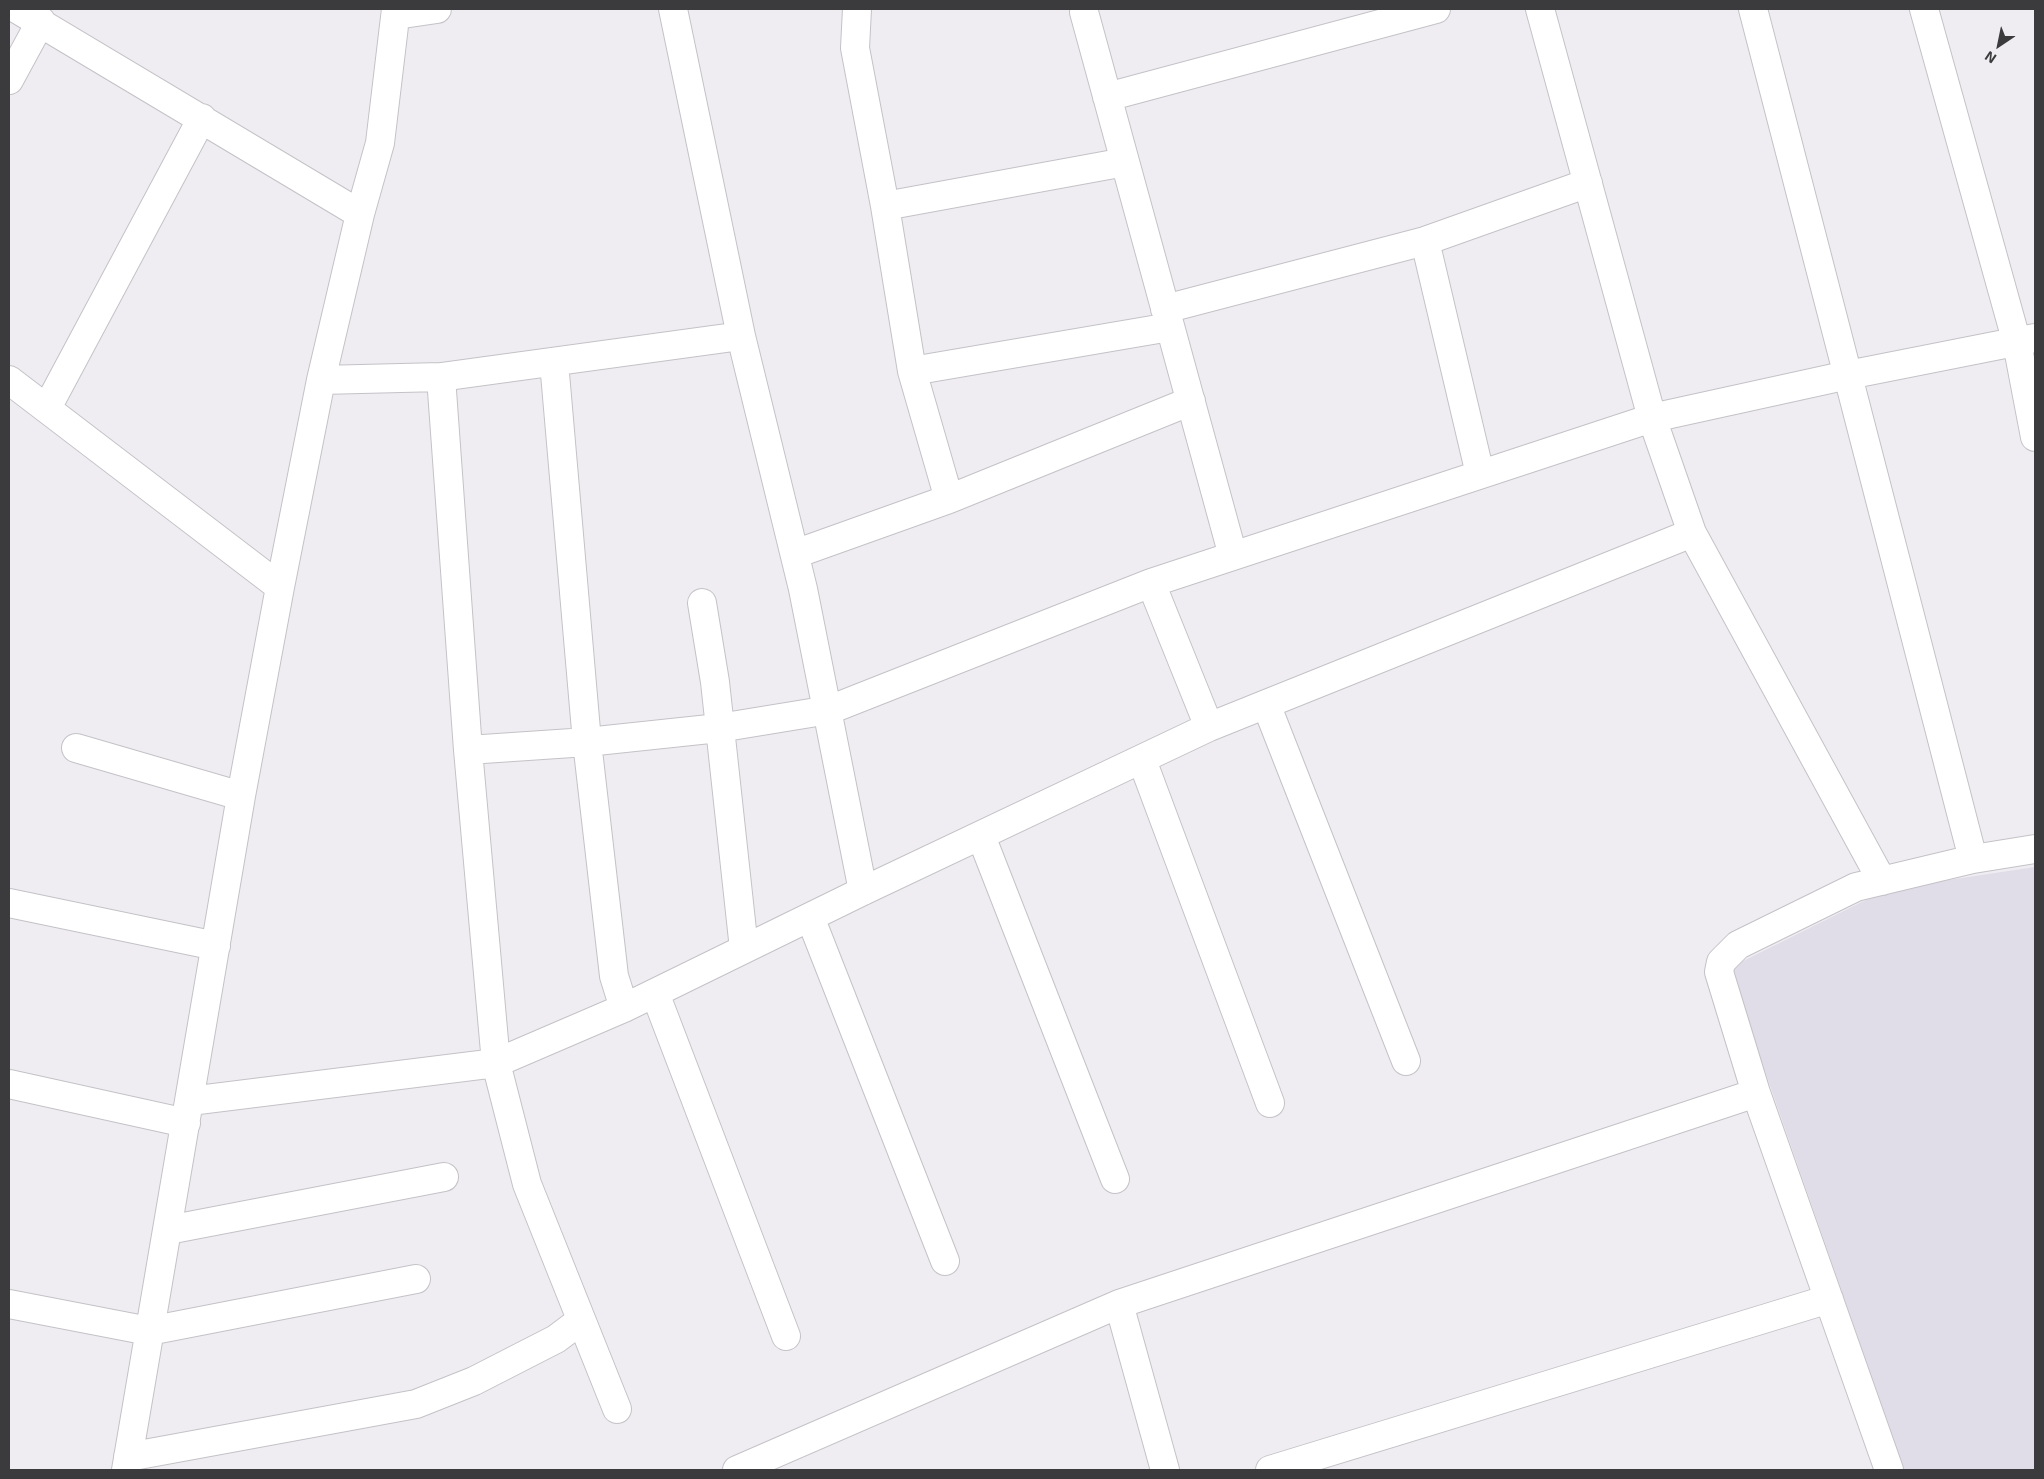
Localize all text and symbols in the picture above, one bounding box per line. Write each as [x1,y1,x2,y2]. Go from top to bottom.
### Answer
north arrow [1974,20,2024,70]
text: N [1981,48,1999,68]

